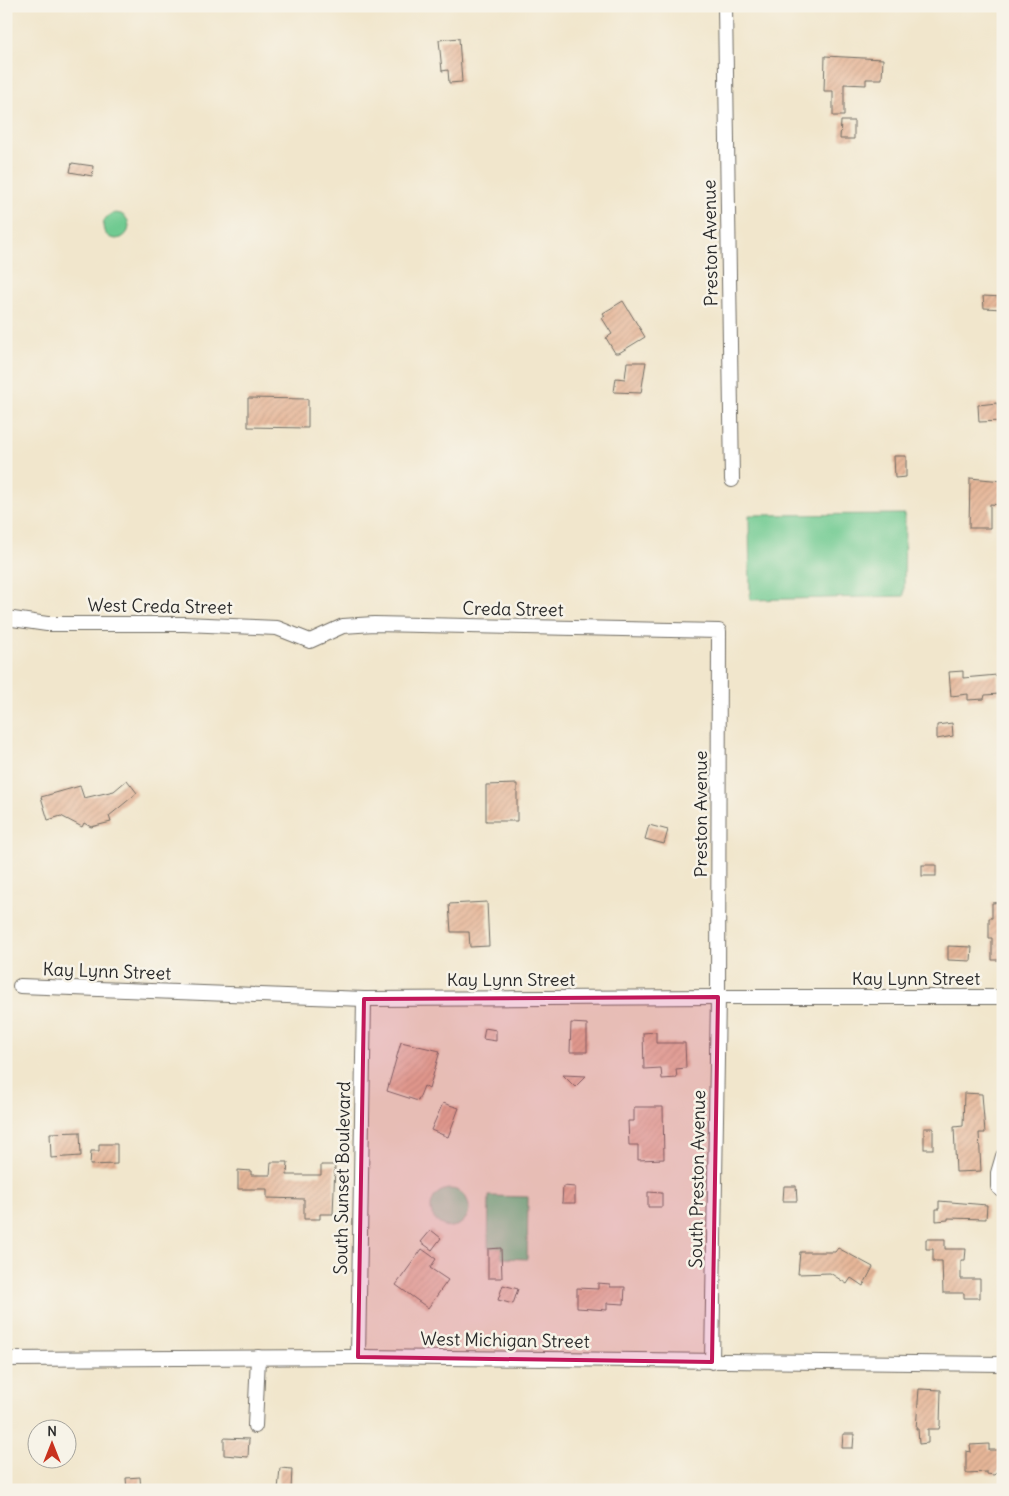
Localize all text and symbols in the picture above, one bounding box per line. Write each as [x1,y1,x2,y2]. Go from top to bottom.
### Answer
street label: Preston Avenue [697,179,723,307]
street label: West Creda Street [87,593,233,619]
street label: Creda Street [462,597,564,621]
street label: Preston Avenue [689,751,712,877]
street label: Kay Lynn Street [42,957,172,985]
street label: Kay Lynn Street [852,967,980,990]
street label: Kay Lynn Street [447,968,575,991]
street label: South Sunset Boulevard [329,1081,355,1275]
street label: South Preston Avenue [684,1090,710,1268]
street label: West Michigan Street [420,1327,590,1353]
north arrow [28,1418,78,1468]
text: N [47,1422,57,1440]

